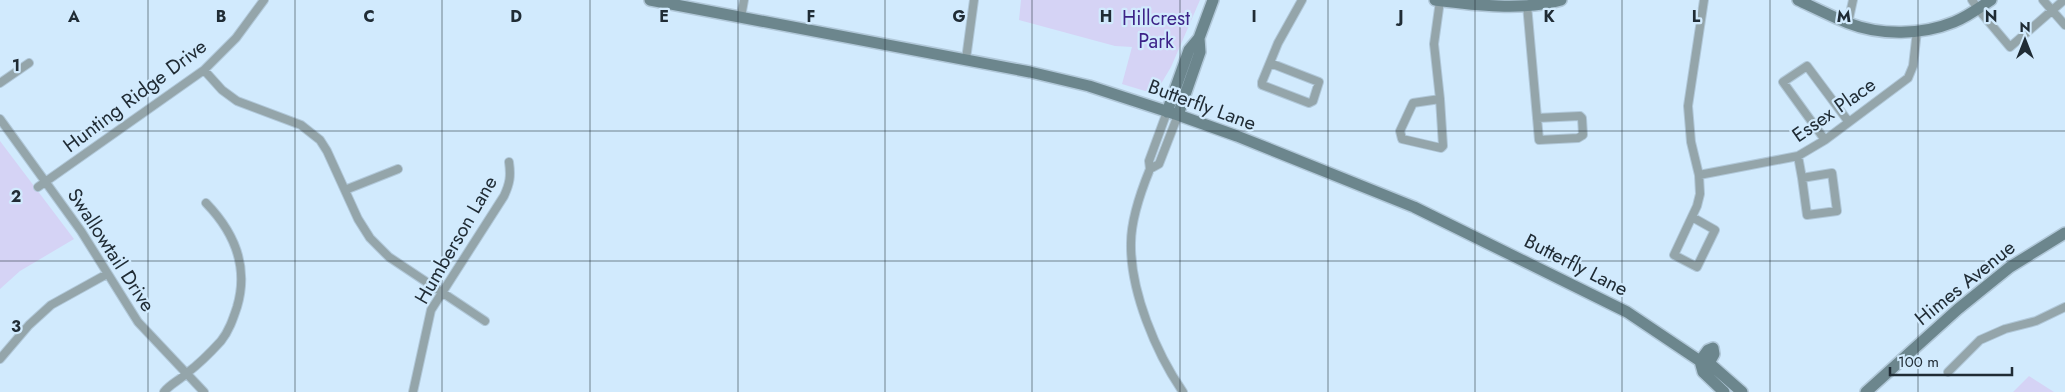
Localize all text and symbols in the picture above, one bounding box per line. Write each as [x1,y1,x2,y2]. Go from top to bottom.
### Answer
park label: Hillcrest Park [1122,4,1190,56]
text: A [67,5,80,28]
text: B [216,5,226,28]
text: C [363,5,375,28]
text: D [510,5,522,28]
text: E [659,5,669,28]
text: F [807,5,815,28]
text: G [952,5,966,28]
text: H [1100,5,1112,28]
text: I [1251,5,1257,28]
text: J [1395,5,1404,28]
text: K [1543,5,1555,28]
text: L [1692,5,1701,28]
text: M [1837,5,1851,28]
text: N [1985,5,1997,28]
north arrow [2000,15,2050,65]
text: N [2019,17,2031,37]
street label: Hunting Ridge Drive [57,32,213,160]
text: 1 [12,54,20,77]
street label: Essex Place [1786,70,1882,150]
street label: Butterfly Lane [1144,72,1260,138]
street label: Humberson Lane [407,170,505,310]
street label: Swallowtail Drive [60,182,162,318]
text: 2 [11,185,21,208]
street label: Butterfly Lane [1519,226,1633,304]
street label: Himes Avenue [1909,233,2021,333]
text: 3 [11,315,21,338]
scale bar [1890,344,2012,376]
text: 100 m [1898,351,1939,373]

